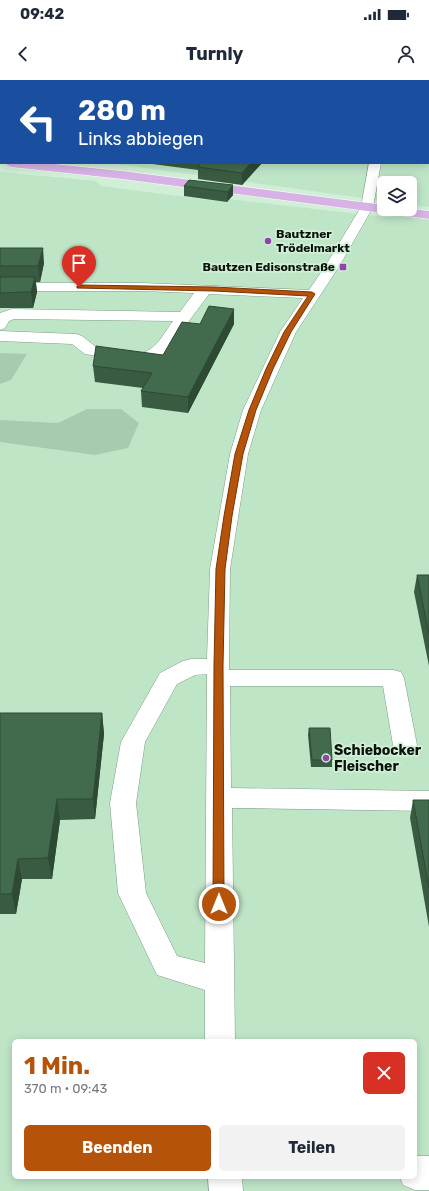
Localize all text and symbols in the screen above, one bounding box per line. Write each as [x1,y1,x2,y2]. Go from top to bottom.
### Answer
text: 09:42 [20,5,64,23]
icon: back [12,43,34,65]
text: Turnly [186,43,243,65]
icon: person [395,43,417,65]
text: 280 m [78,94,166,127]
icon: left [12,96,64,148]
text: Links abbiegen [78,128,204,150]
map controls [377,176,417,216]
button: layers [377,176,417,216]
place label: Bautzner Trödelmarkt [276,227,350,255]
marker: Bautzner Trödelmarkt [263,236,273,246]
pin [62,246,96,287]
icon: arrive [68,252,90,274]
place label: Bautzen Edisonstraße [202,260,335,274]
marker: Bautzen Edisonstraße [338,262,348,272]
place label: Schiebocker Fleischer [334,742,422,775]
marker: Schiebocker Fleischer [321,753,331,763]
position arrow [198,883,240,925]
text: 1 Min. [24,1052,90,1080]
button: close [363,1052,405,1094]
text: 370 m · 09:43 [24,1081,107,1096]
button: Beenden [24,1125,211,1171]
button: Teilen [219,1125,405,1171]

